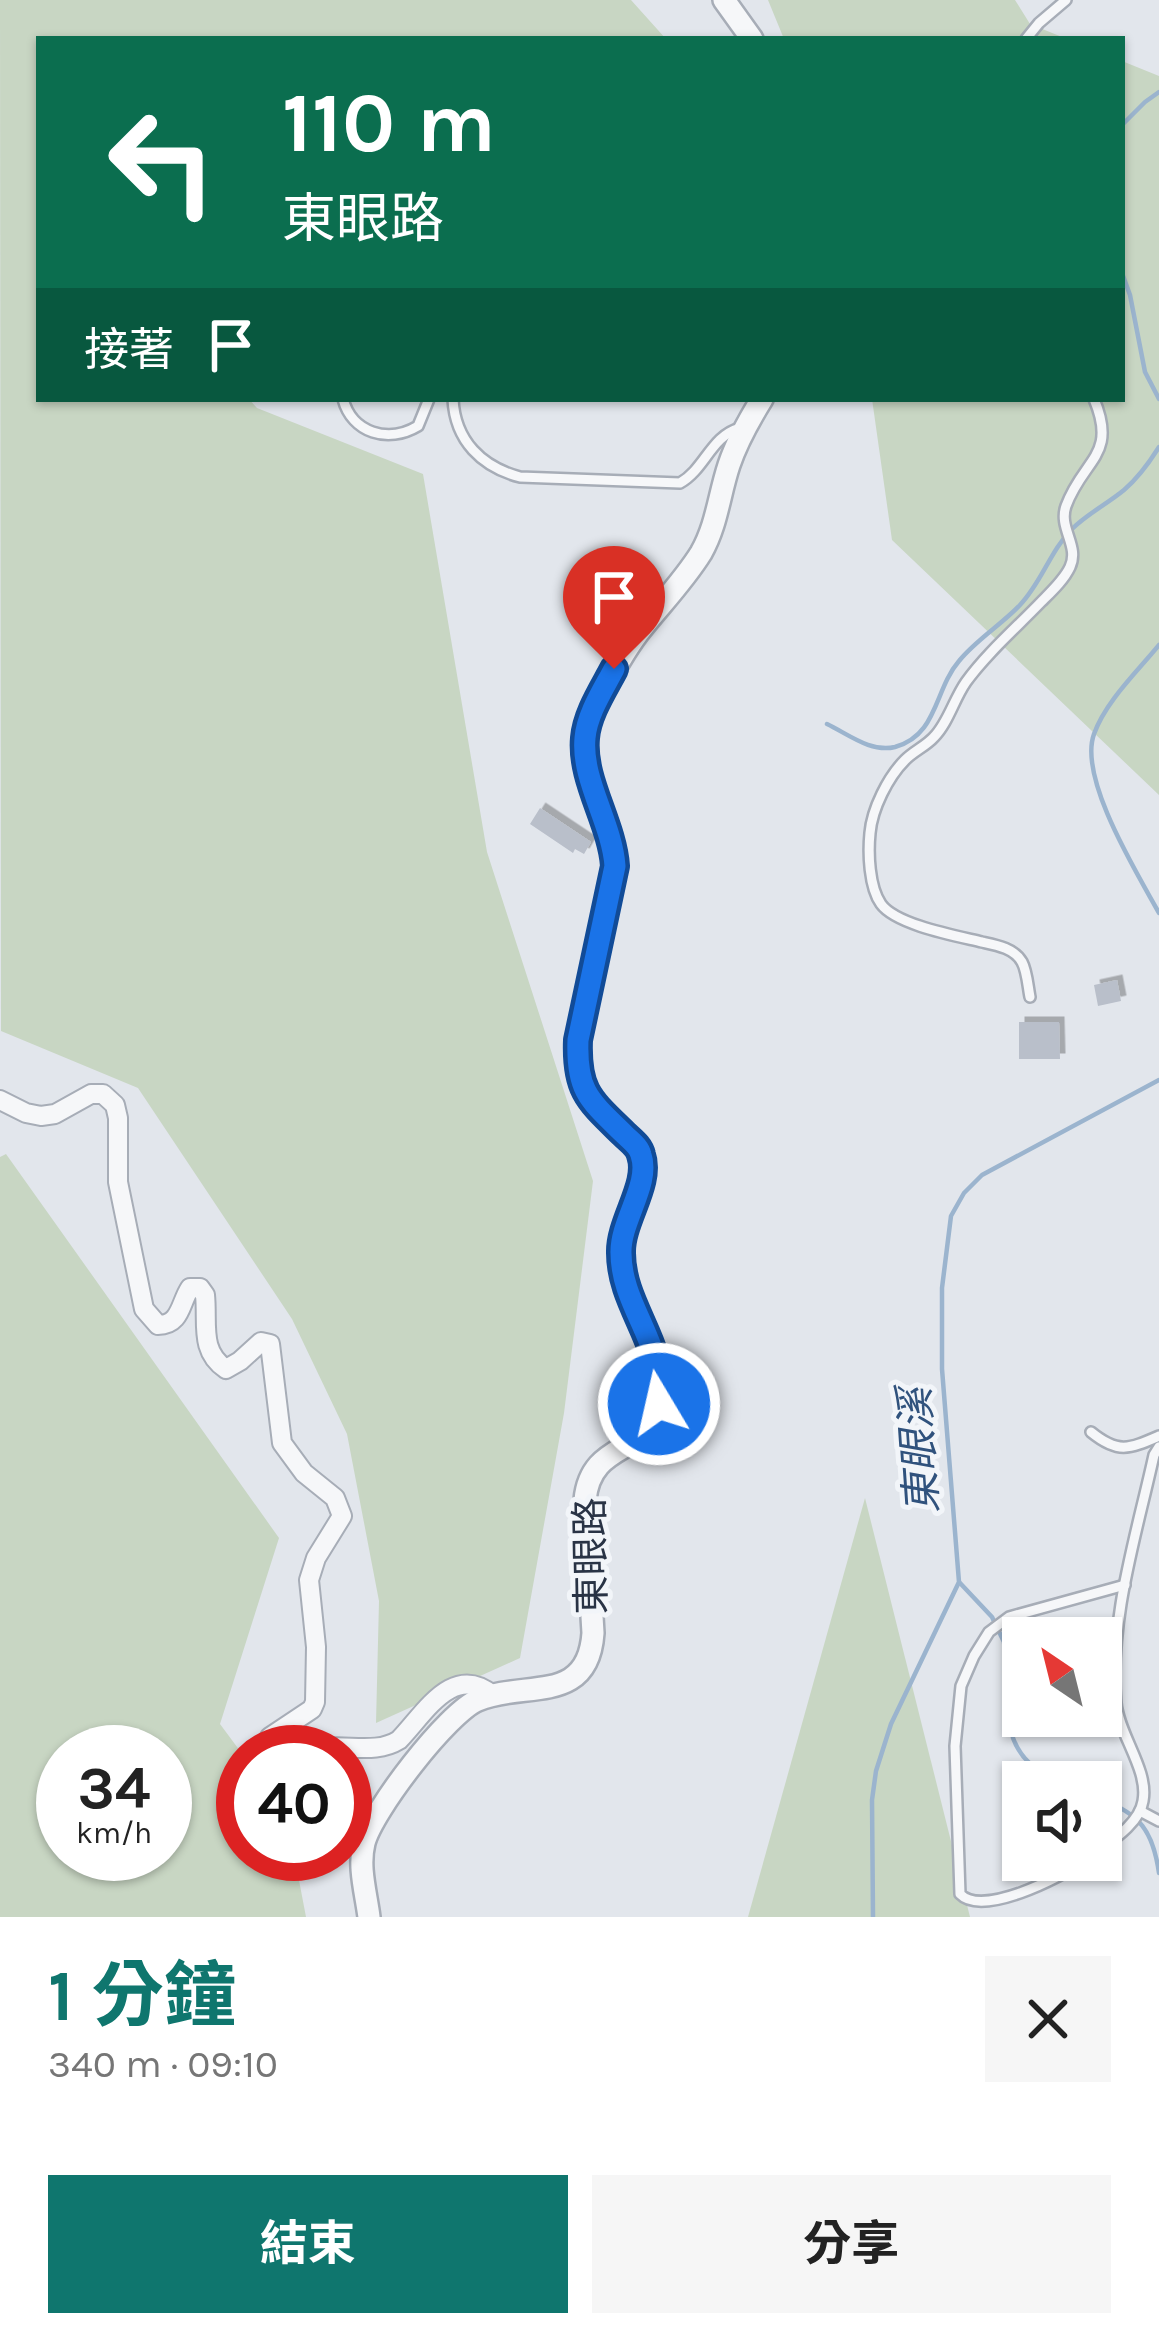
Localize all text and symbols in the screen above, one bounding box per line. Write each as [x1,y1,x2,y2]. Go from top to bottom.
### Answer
text: 110 m [282,74,496,172]
icon: left [84,84,240,240]
text: 東眼路 [282,187,444,251]
icon: arrive [198,312,264,378]
text: 接著 [84,324,174,376]
pin [563,546,665,669]
icon: arrive [581,564,647,630]
position arrow [596,1341,722,1467]
water label: 東眼溪 [889,1381,948,1516]
street label: 東眼路 [567,1497,615,1615]
north arrow [1002,1617,1122,1737]
map controls [1002,1617,1122,1881]
speed limit sign: 40 [216,1725,372,1881]
text: 34 [77,1753,151,1823]
button: sound [1002,1761,1122,1881]
text: km/h [76,1815,152,1851]
text: 1 分鐘 [48,1954,236,2038]
button: close [985,1956,1111,2082]
text: 340 m · 09:10 [48,2041,278,2087]
button: 結束 [48,2175,568,2313]
button: 分享 [592,2175,1111,2313]

